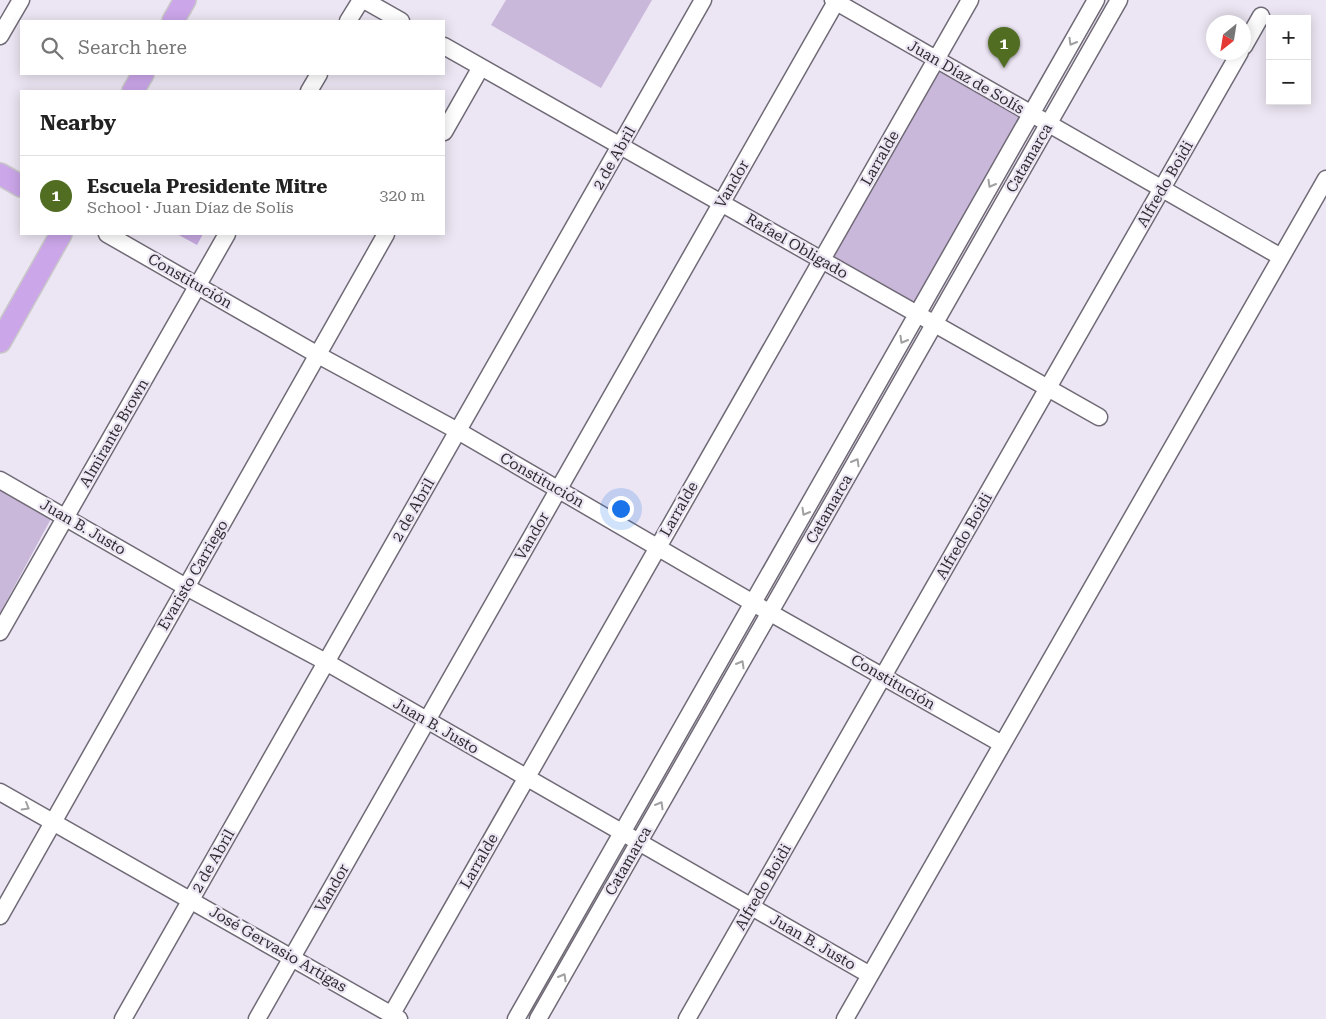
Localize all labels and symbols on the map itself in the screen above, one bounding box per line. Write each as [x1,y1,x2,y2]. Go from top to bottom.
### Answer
north arrow [1206,15,1251,60]
pin: 1 [988,27,1020,68]
street label: Juan Díaz de Solís [905,36,1027,118]
one-way arrow [1068,37,1078,46]
street label: Catamarca [1002,120,1056,196]
street label: 2 de Abril [589,123,639,193]
street label: Larralde [857,127,903,189]
street label: Alfredo Boidi [1133,137,1197,230]
street label: Vandor [711,157,753,211]
one-way arrow [988,178,998,187]
street label: Rafael Obligado [743,210,851,282]
street label: Constitución [145,250,236,313]
one-way arrow [899,335,909,344]
street label: Almirante Brown [76,375,152,490]
street label: Constitución [497,449,588,512]
one-way arrow [850,458,860,467]
street label: Catamarca [802,471,856,547]
street label: 2 de Abril [388,475,438,545]
street label: Larralde [656,478,702,540]
street label: Alfredo Boidi [932,489,996,582]
street label: Juan B. Justo [37,495,129,559]
your location [608,496,634,522]
one-way arrow [801,506,811,515]
street label: Vandor [511,509,553,563]
street label: Evaristo Carriego [154,517,232,633]
street label: Constitución [848,651,939,714]
one-way arrow [735,660,745,669]
street label: Juan B. Justo [390,694,482,758]
one-way arrow [21,801,30,811]
one-way arrow [654,802,664,811]
street label: Catamarca [601,823,655,899]
street label: 2 de Abril [188,826,238,896]
street label: Larralde [456,830,502,892]
street label: Alfredo Boidi [731,840,795,933]
street label: Vandor [311,861,353,915]
street label: José Gervasio Artigas [206,902,350,996]
street label: Juan B. Justo [767,910,859,974]
one-way arrow [556,973,566,982]

